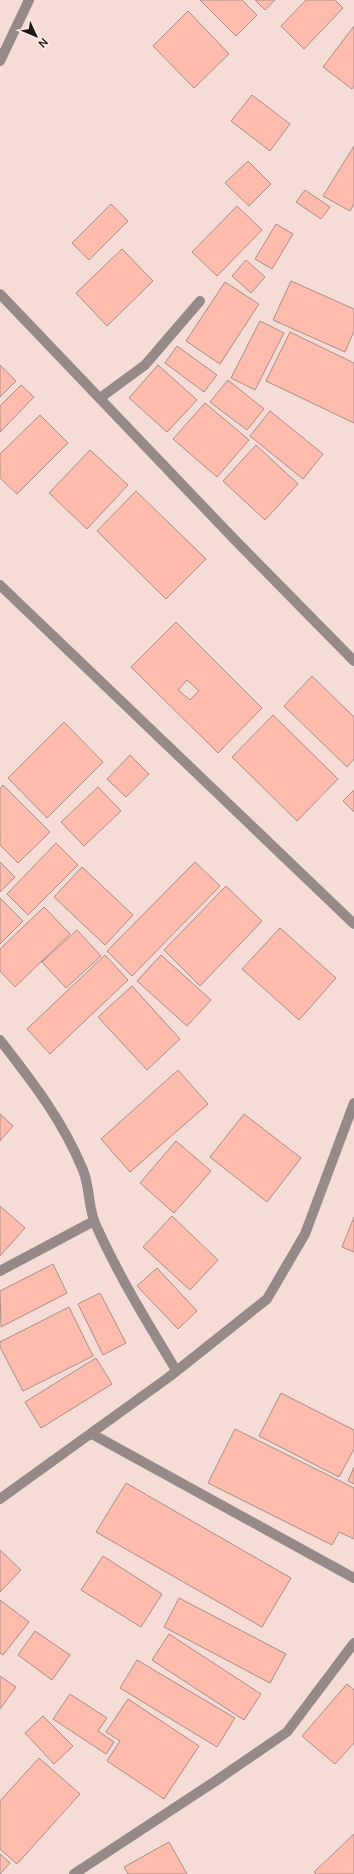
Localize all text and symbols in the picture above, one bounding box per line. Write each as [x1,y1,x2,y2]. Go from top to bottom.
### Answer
north arrow [16,16,56,56]
text: N [35,35,52,51]

